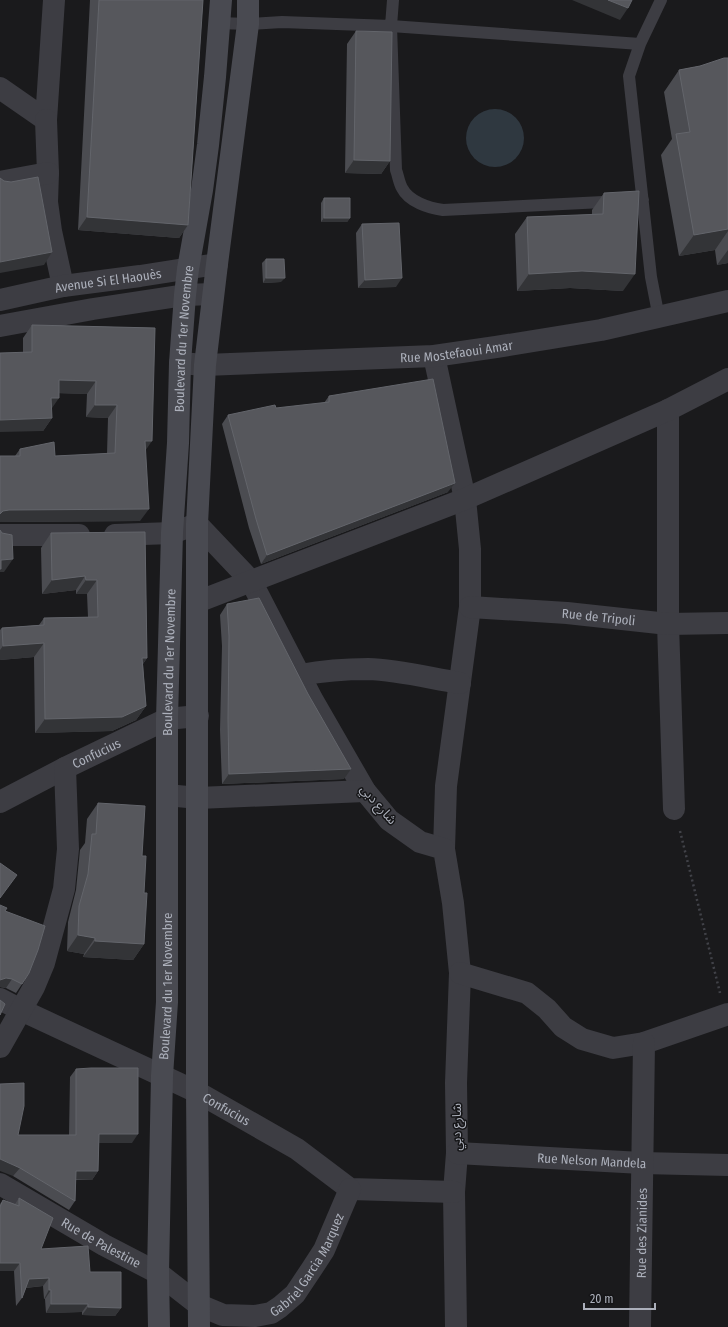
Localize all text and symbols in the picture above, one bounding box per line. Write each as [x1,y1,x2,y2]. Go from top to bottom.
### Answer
street label: Boulevard du 1er Novembre [172,264,197,412]
street label: Avenue Si El Haouès [53,266,163,296]
street label: Rue Mostefaoui Amar [400,337,514,365]
street label: Boulevard du 1er Novembre [160,589,178,736]
street label: Rue de Tripoli [561,606,636,628]
street label: Confucius [70,735,124,771]
street label: شارع دبي [355,781,400,829]
street label: Boulevard du 1er Novembre [156,913,175,1060]
street label: Confucius [200,1090,253,1129]
street label: شارع دبي [449,1103,467,1151]
street label: Rue Nelson Mandela [537,1150,646,1171]
street label: Rue des Zianides [634,1187,650,1278]
street label: Gabriel Garcia Marquez [267,1211,347,1320]
street label: Rue de Palestine [59,1215,143,1271]
scale bar [584,1285,655,1311]
text: 20 m [590,1292,614,1306]

